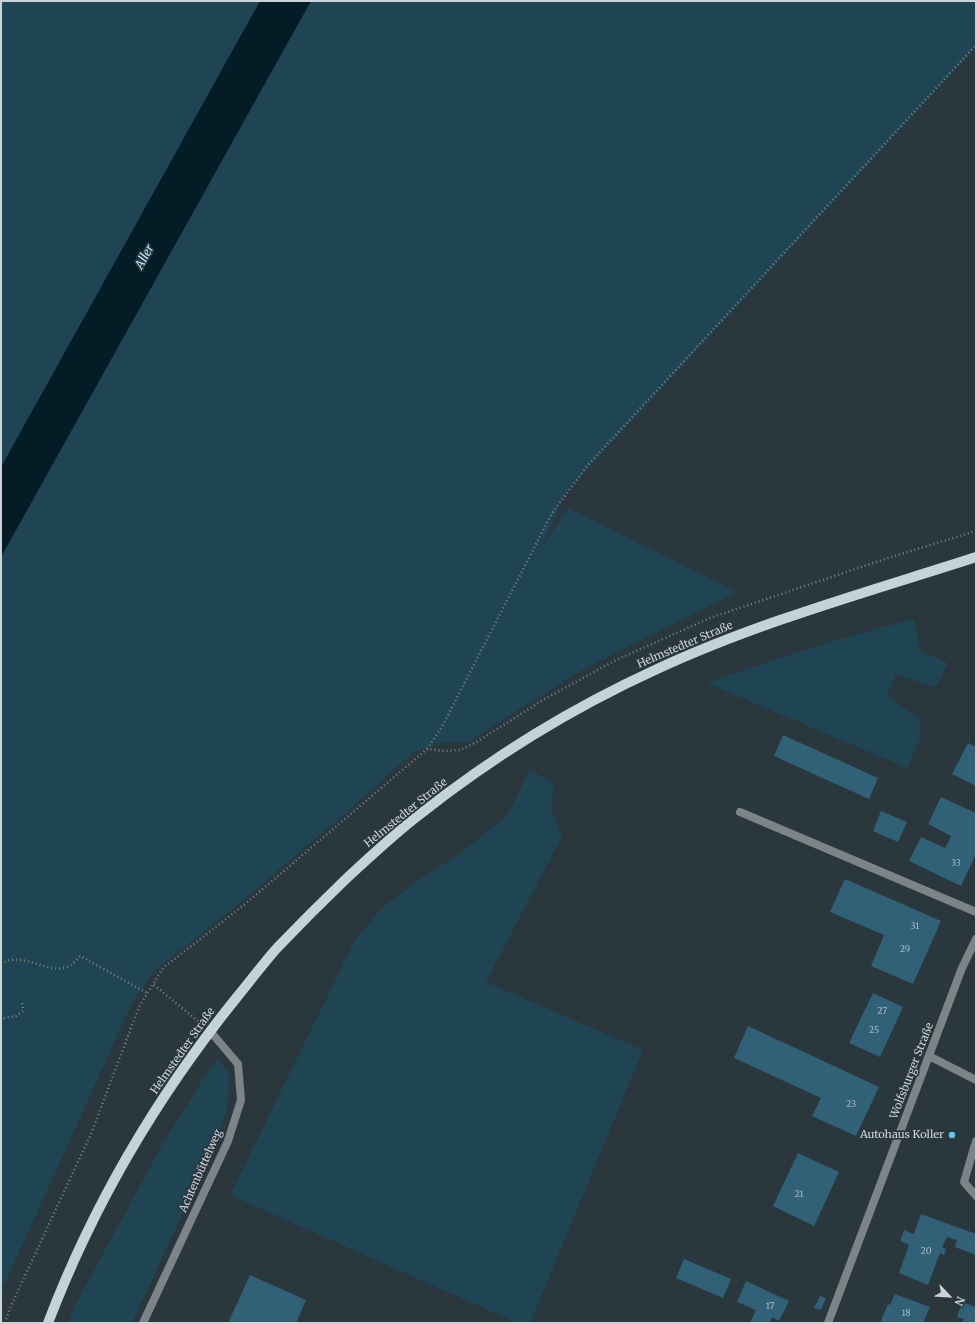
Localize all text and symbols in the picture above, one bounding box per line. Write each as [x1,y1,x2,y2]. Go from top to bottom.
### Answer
water label: Aller [133,242,157,272]
street label: Helmstedter Straße [635,619,735,671]
street label: Helmstedter Straße [362,776,450,850]
house number: 33 [951,858,961,868]
house number: 31 [911,921,919,931]
house number: 29 [900,944,910,954]
street label: Helmstedter Straße [148,1005,218,1097]
house number: 27 [877,1006,887,1016]
street label: Wolfsburger Straße [888,1021,936,1121]
house number: 25 [869,1025,879,1035]
house number: 23 [846,1099,856,1109]
street label: Achtenbüttelweg [177,1127,225,1215]
place label: Autohaus Koller [860,1128,944,1142]
marker: Autohaus Koller [947,1130,957,1140]
house number: 21 [794,1189,804,1199]
house number: 20 [921,1246,931,1256]
north arrow [929,1276,969,1316]
text: N [952,1294,968,1308]
house number: 17 [766,1301,774,1311]
house number: 18 [901,1308,911,1318]

